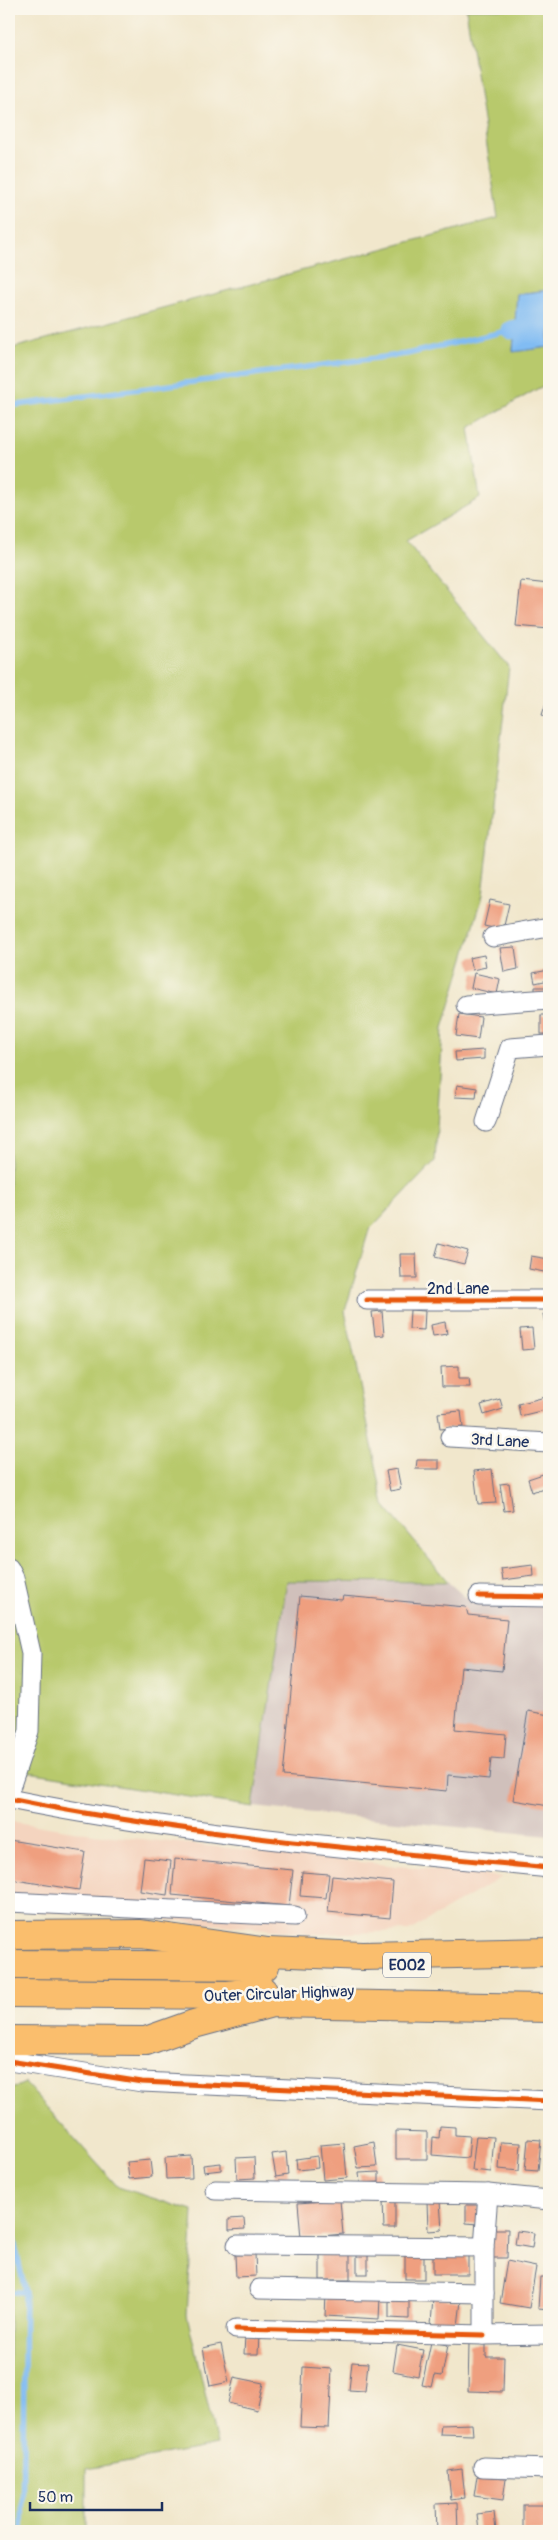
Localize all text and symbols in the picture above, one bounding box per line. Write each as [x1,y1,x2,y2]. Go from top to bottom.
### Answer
street label: 2nd Lane [427,1279,489,1299]
street label: 3rd Lane [470,1429,530,1453]
road number: E002 [383,1952,431,1978]
street label: Outer Circular Highway [203,1981,355,2007]
scale bar [30,2480,162,2512]
text: 50 m [38,2488,73,2507]

